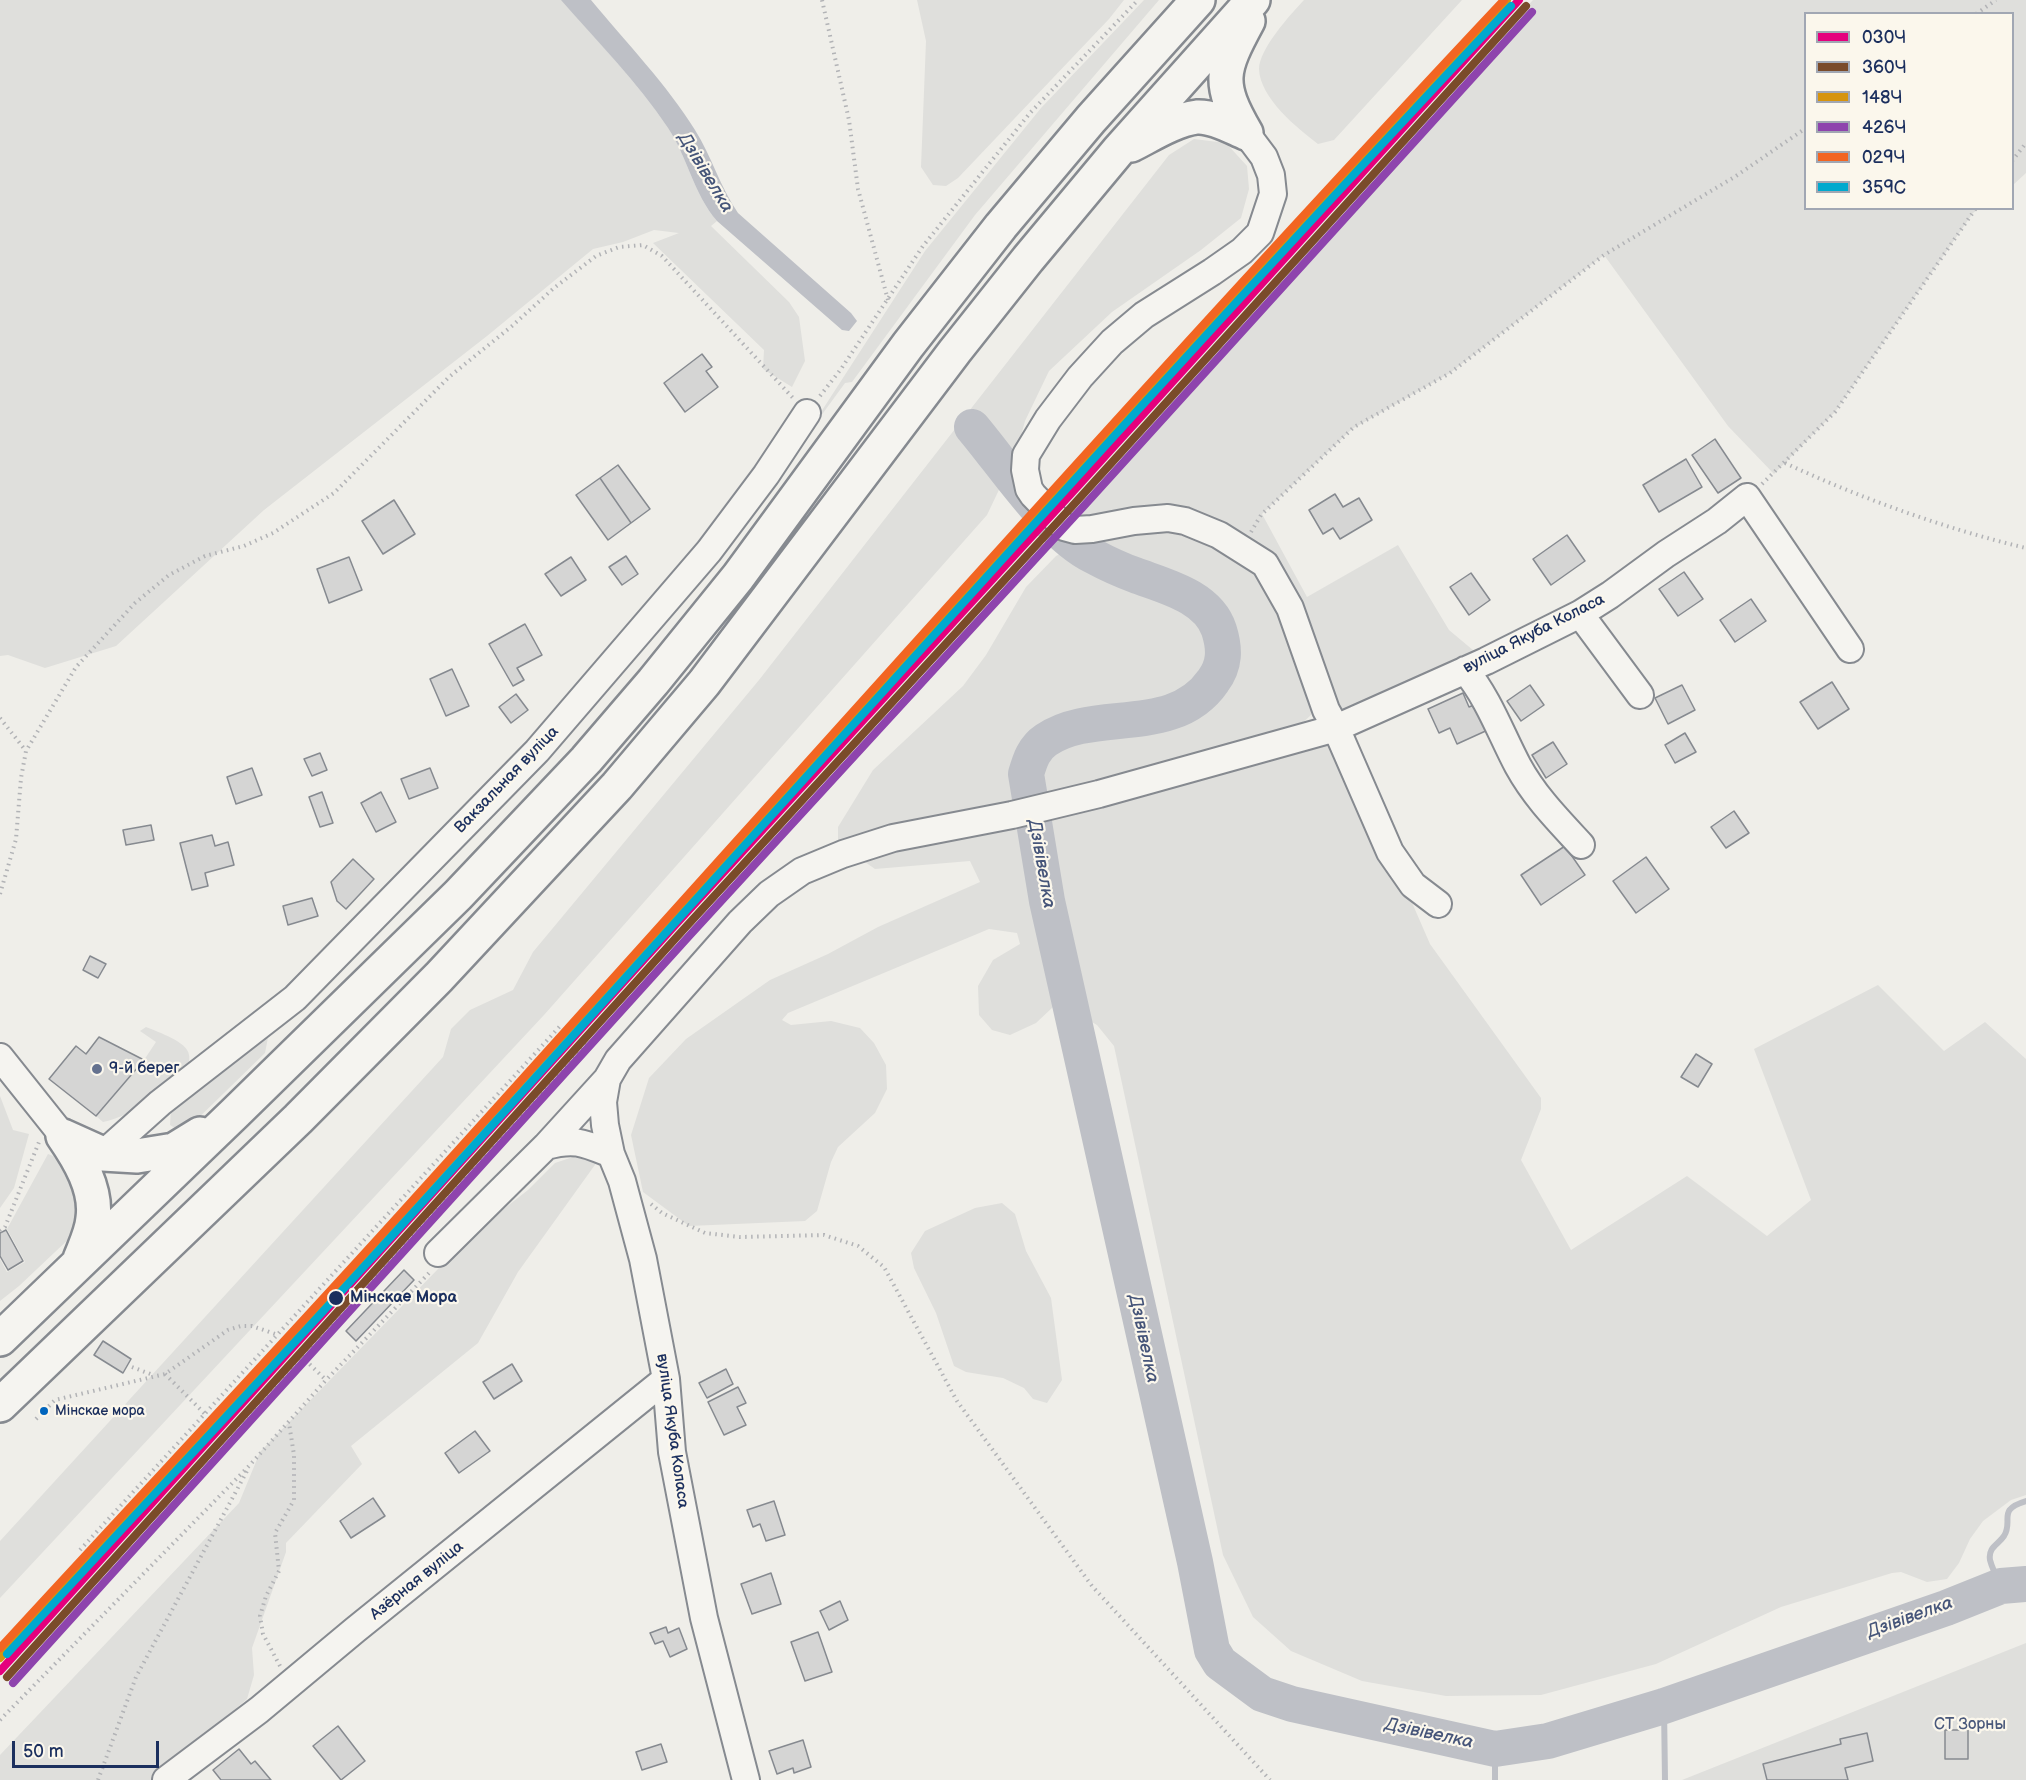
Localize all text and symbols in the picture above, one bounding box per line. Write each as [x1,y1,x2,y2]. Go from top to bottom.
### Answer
legend [1804,12,2014,210]
text: 030Ч [1862,27,1906,48]
text: 360Ч [1862,57,1907,78]
text: 148Ч [1862,87,1902,108]
text: 426Ч [1862,117,1907,138]
water label: Дзівівелка [673,129,737,217]
text: 029Ч [1862,147,1906,168]
text: 359С [1862,177,1906,198]
street label: вуліца Якуба Коласа [1460,590,1608,678]
street label: Вакзальная вуліца [451,722,563,838]
water label: Дзівівелка [1023,818,1059,910]
place label: 9-й берег [109,1059,179,1079]
marker: 9-й берег [90,1062,104,1076]
place label: Мінскае Мора [350,1288,457,1308]
marker: Мінскае Мора [327,1289,345,1307]
water label: Дзівівелка [1123,1293,1163,1385]
street label: вуліца Якуба Коласа [652,1352,692,1510]
place label: Мінскае мора [55,1403,145,1419]
marker: Мінскае мора [38,1405,50,1417]
street label: Азёрная вуліца [366,1537,468,1625]
water label: Дзівівелка [1864,1593,1956,1643]
water label: Дзівівелка [1383,1714,1475,1754]
park label: СТ Зорны [1934,1715,2006,1735]
scale bar [15,1729,162,1767]
text: 50 m [23,1741,64,1762]

